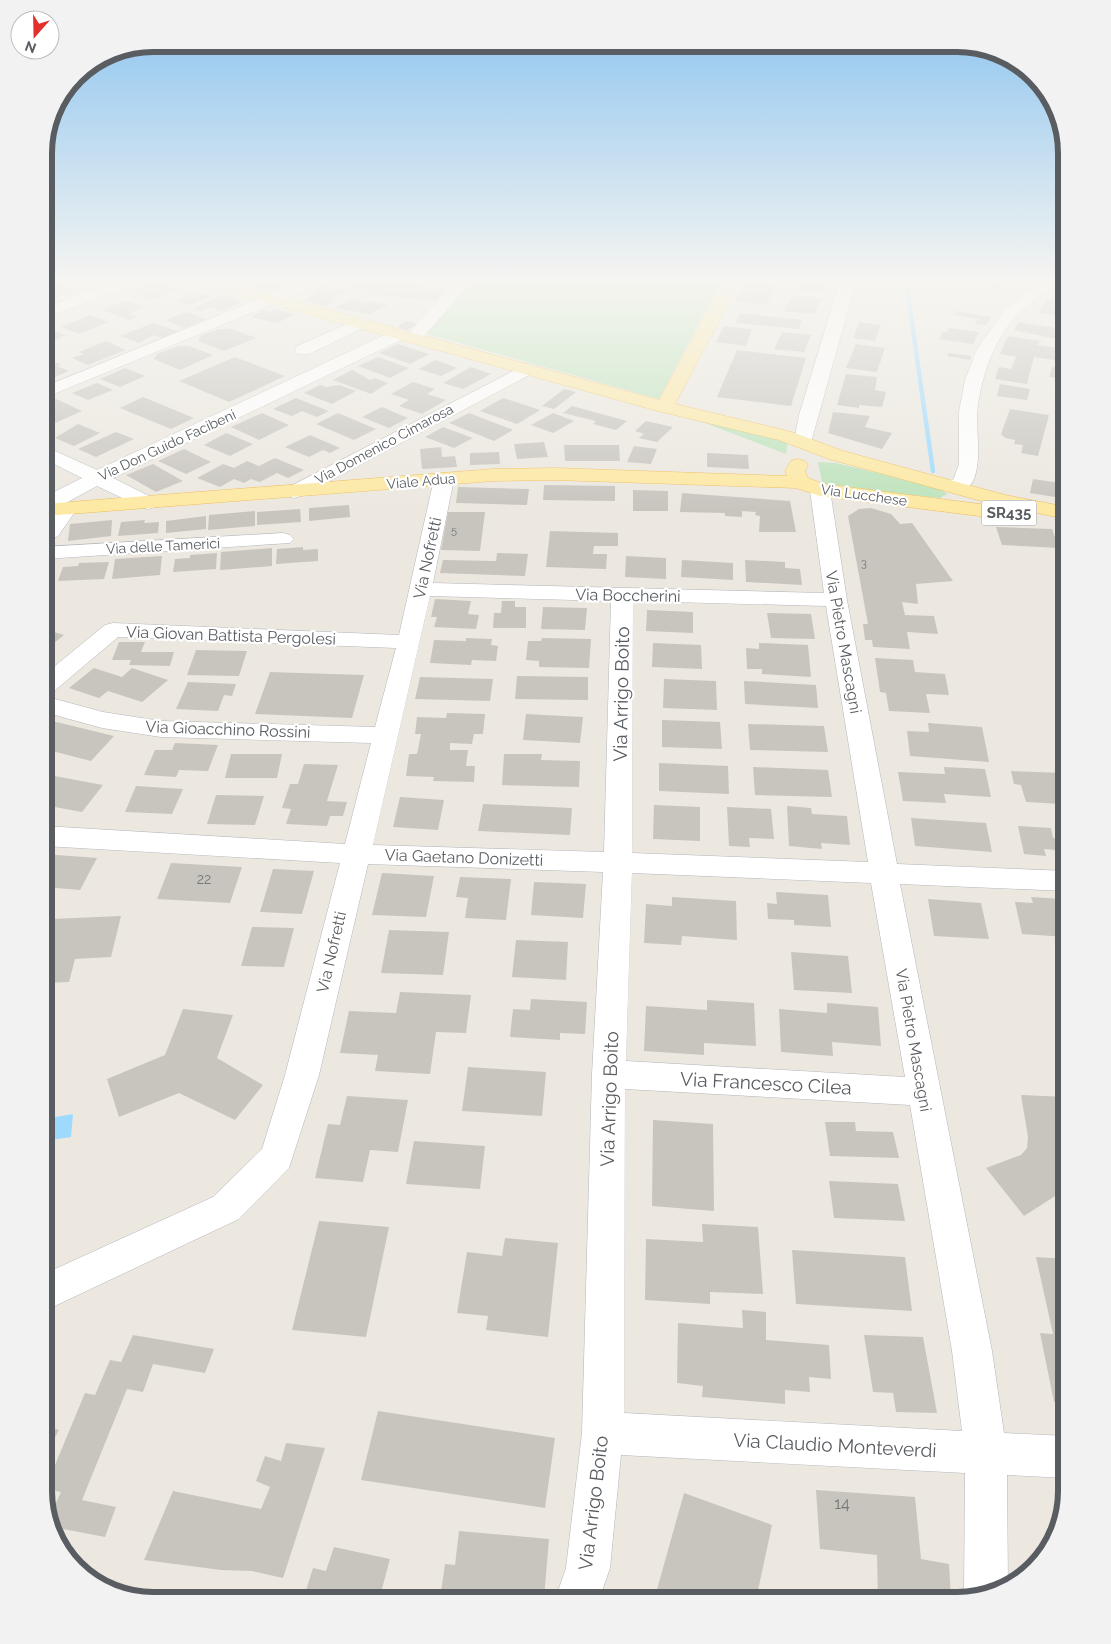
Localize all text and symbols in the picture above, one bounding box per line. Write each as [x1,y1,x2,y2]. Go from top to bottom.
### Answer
north arrow [10,10,60,60]
text: N [23,38,38,57]
street label: Via Domenico Cimarosa [312,401,456,487]
street label: Via Don Guido Facibeni [96,406,238,484]
street label: Viale Adua [386,470,456,492]
street label: Via Lucchese [820,481,908,509]
road number: SR435 [982,500,1036,526]
street label: Via Nofretti [410,516,445,601]
house number: 5 [451,524,457,537]
street label: Via delle Tamerici [106,535,220,557]
house number: 3 [861,557,867,570]
street label: Via Pietro Mascagni [822,569,865,715]
street label: Via Boccherini [575,585,681,606]
street label: Via Giovan Battista Pergolesi [126,622,336,649]
street label: Via Arrigo Boito [609,626,633,762]
street label: Via Gioacchino Rossini [145,717,311,742]
street label: Via Gaetano Donizetti [384,845,544,870]
house number: 22 [197,871,211,887]
street label: Via Nofretti [313,910,350,995]
street label: Via Pietro Mascagni [892,967,935,1113]
street label: Via Arrigo Boito [596,1031,622,1167]
street label: Via Francesco Cilea [680,1068,852,1098]
street label: Via Claudio Monteverdi [733,1429,937,1461]
street label: Via Arrigo Boito [574,1434,612,1572]
house number: 14 [834,1494,850,1513]

